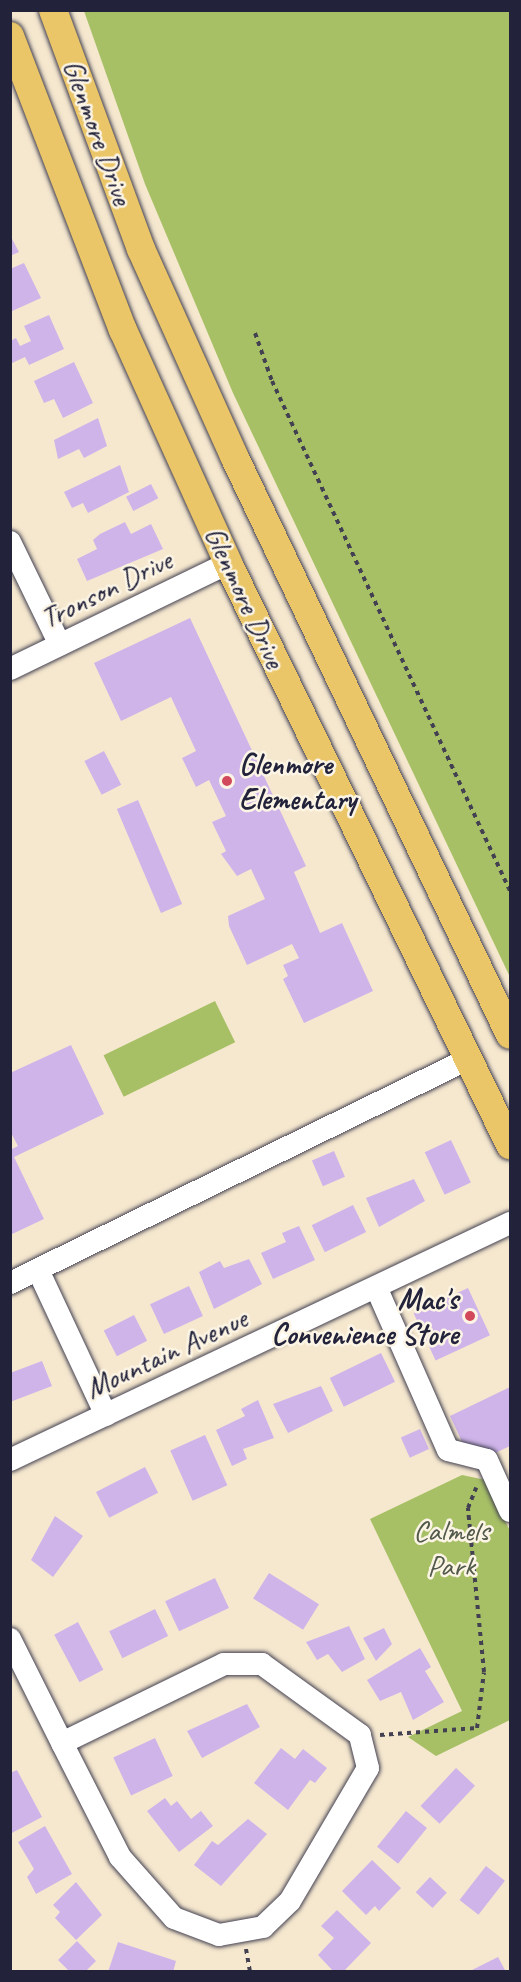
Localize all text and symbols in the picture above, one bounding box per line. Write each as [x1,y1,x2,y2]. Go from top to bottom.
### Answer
street label: Glenmore Drive [55,54,141,210]
street label: Glenmore Drive [197,520,293,674]
street label: Tronson Drive [34,542,178,636]
place label: Glenmore Elementary [239,746,356,816]
marker: Glenmore Elementary [220,774,234,788]
place label: Mac's Convenience Store [271,1281,458,1352]
street label: Mountain Avenue [79,1300,253,1406]
marker: Mac's Convenience Store [463,1309,477,1323]
park label: Calmels Park [413,1512,489,1582]

